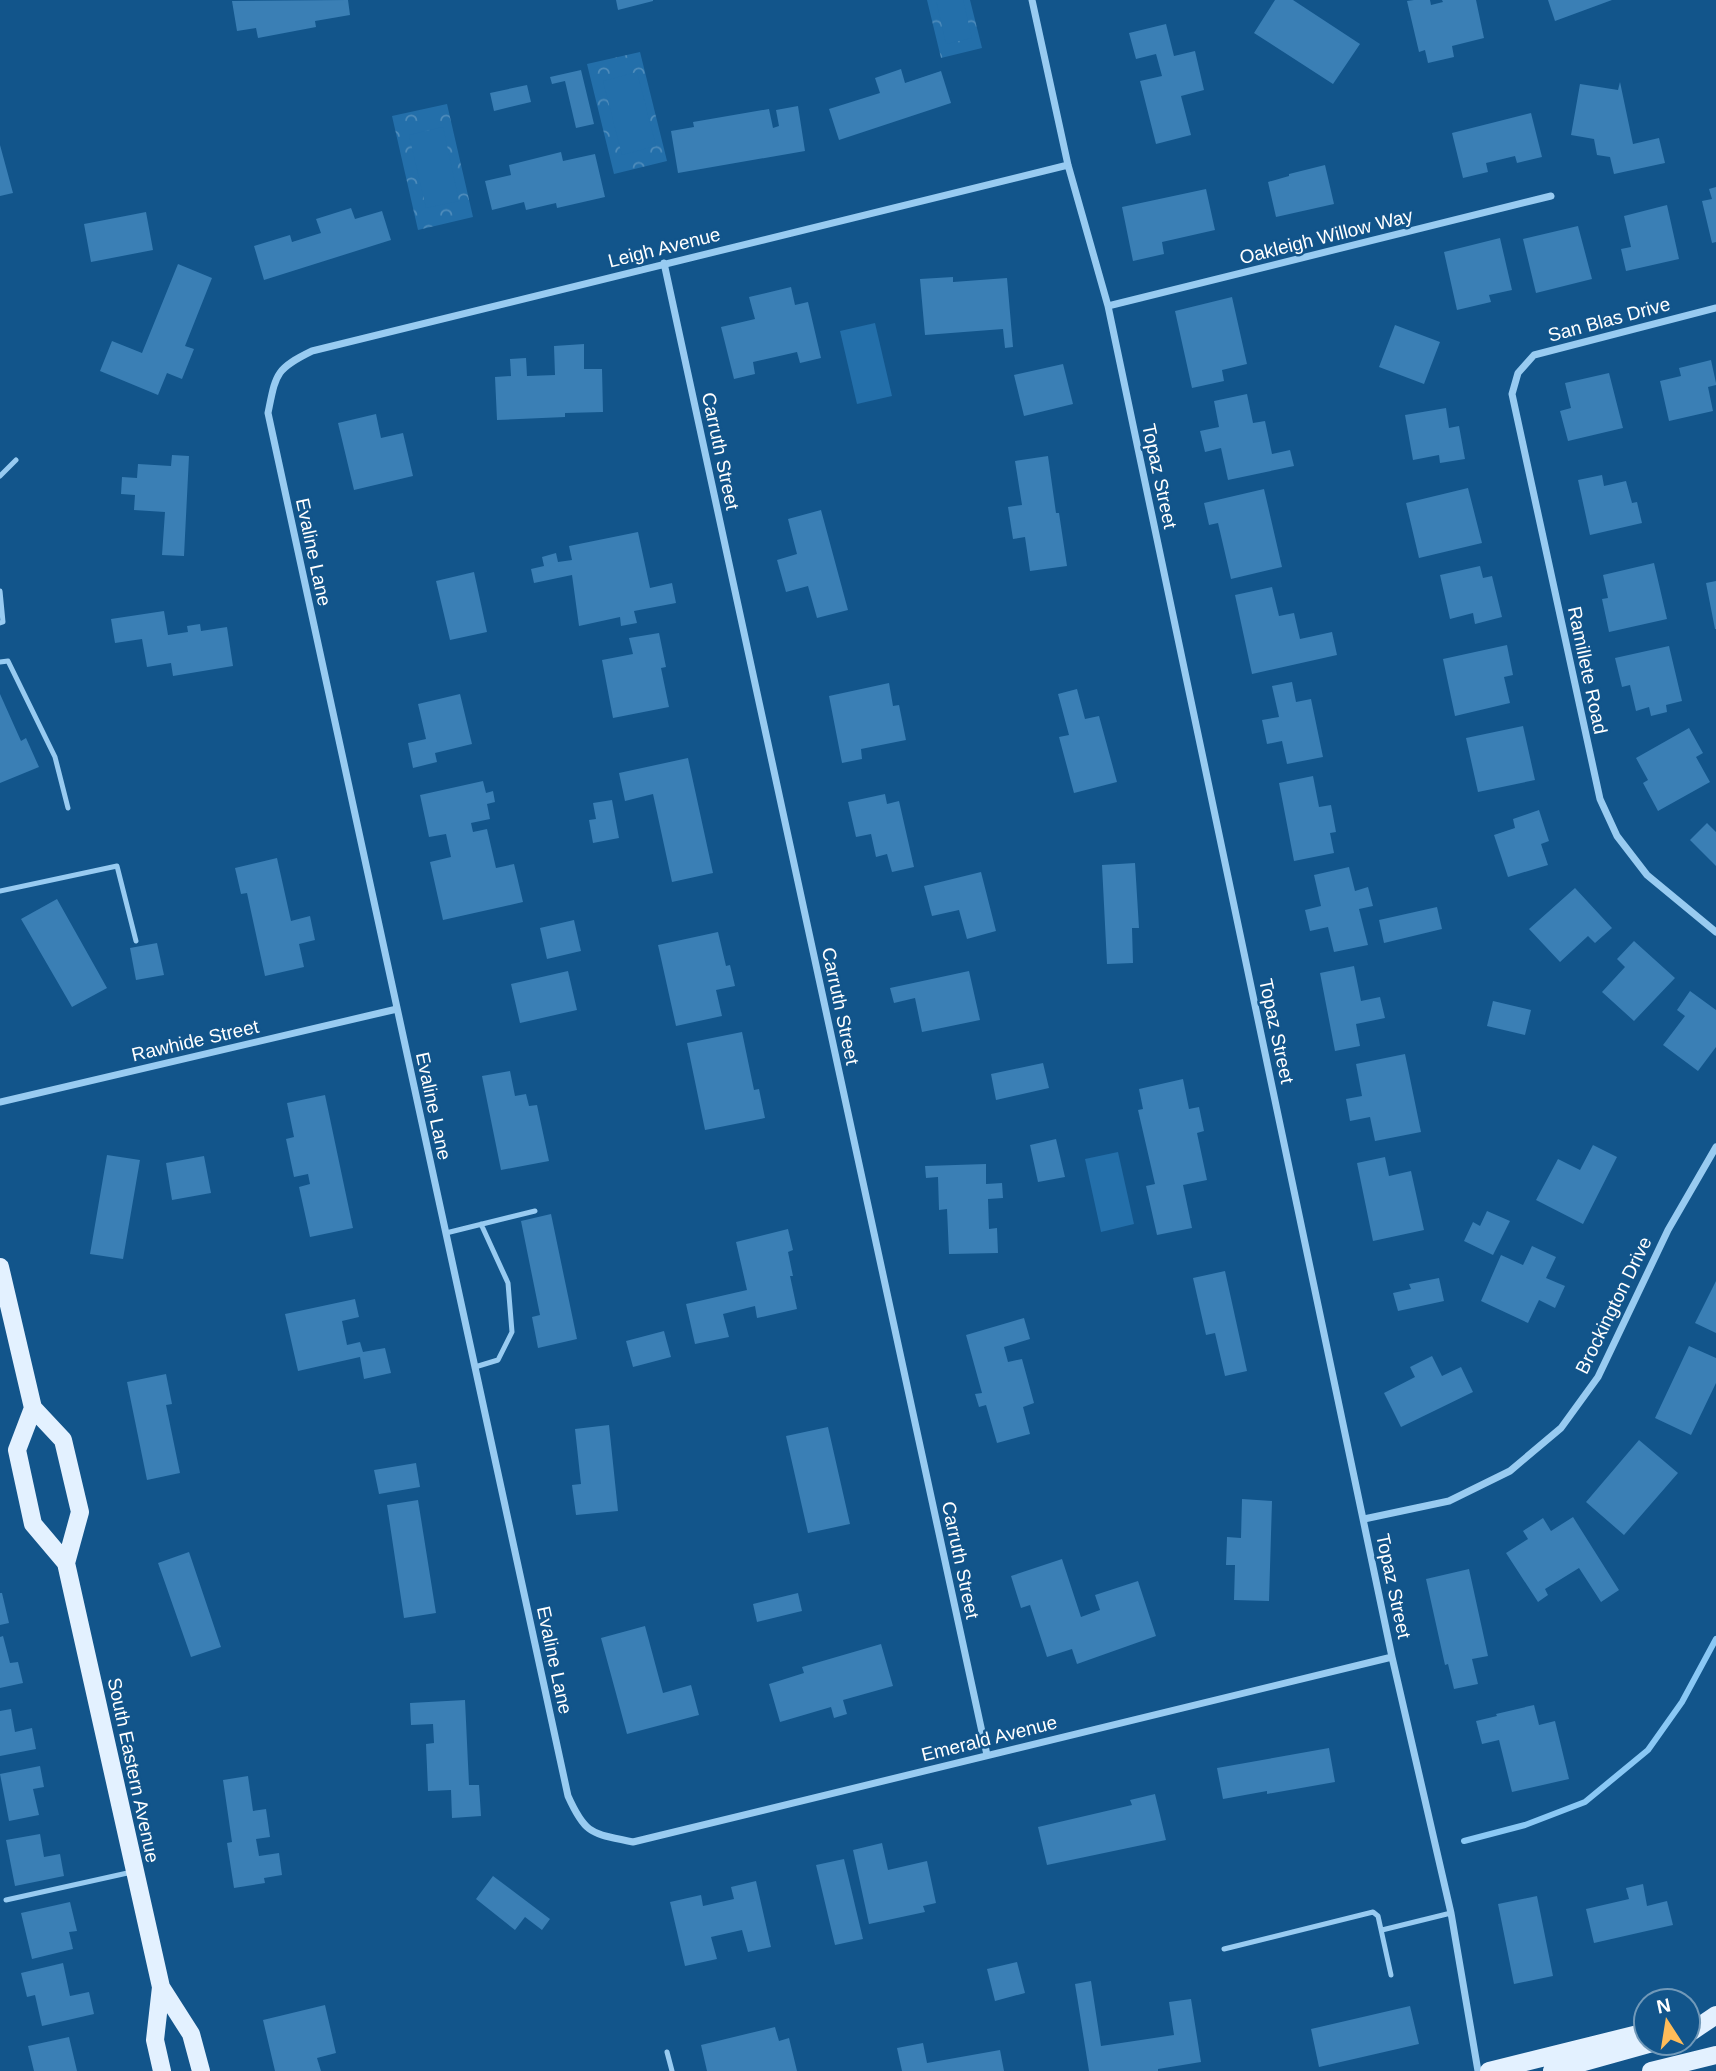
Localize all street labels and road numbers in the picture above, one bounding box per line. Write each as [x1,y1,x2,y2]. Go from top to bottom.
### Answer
street label: Oakleigh Willow Way [1237,205,1415,268]
street label: Leigh Avenue [606,223,722,272]
street label: San Blas Drive [1546,293,1673,346]
street label: Carruth Street [698,391,743,512]
street label: Topaz Street [1138,422,1181,531]
street label: Evaline Lane [292,496,335,608]
street label: Ramillete Road [1564,604,1611,736]
street label: Carruth Street [818,946,863,1067]
street label: Topaz Street [1255,977,1298,1086]
street label: Rawhide Street [129,1015,261,1065]
street label: Evaline Lane [412,1050,455,1162]
street label: Brockington Drive [1571,1233,1656,1377]
street label: Carruth Street [938,1500,983,1621]
street label: Topaz Street [1372,1532,1415,1641]
street label: Evaline Lane [533,1604,576,1716]
street label: South Eastern Avenue [104,1676,163,1865]
street label: Emerald Avenue [919,1711,1059,1765]

